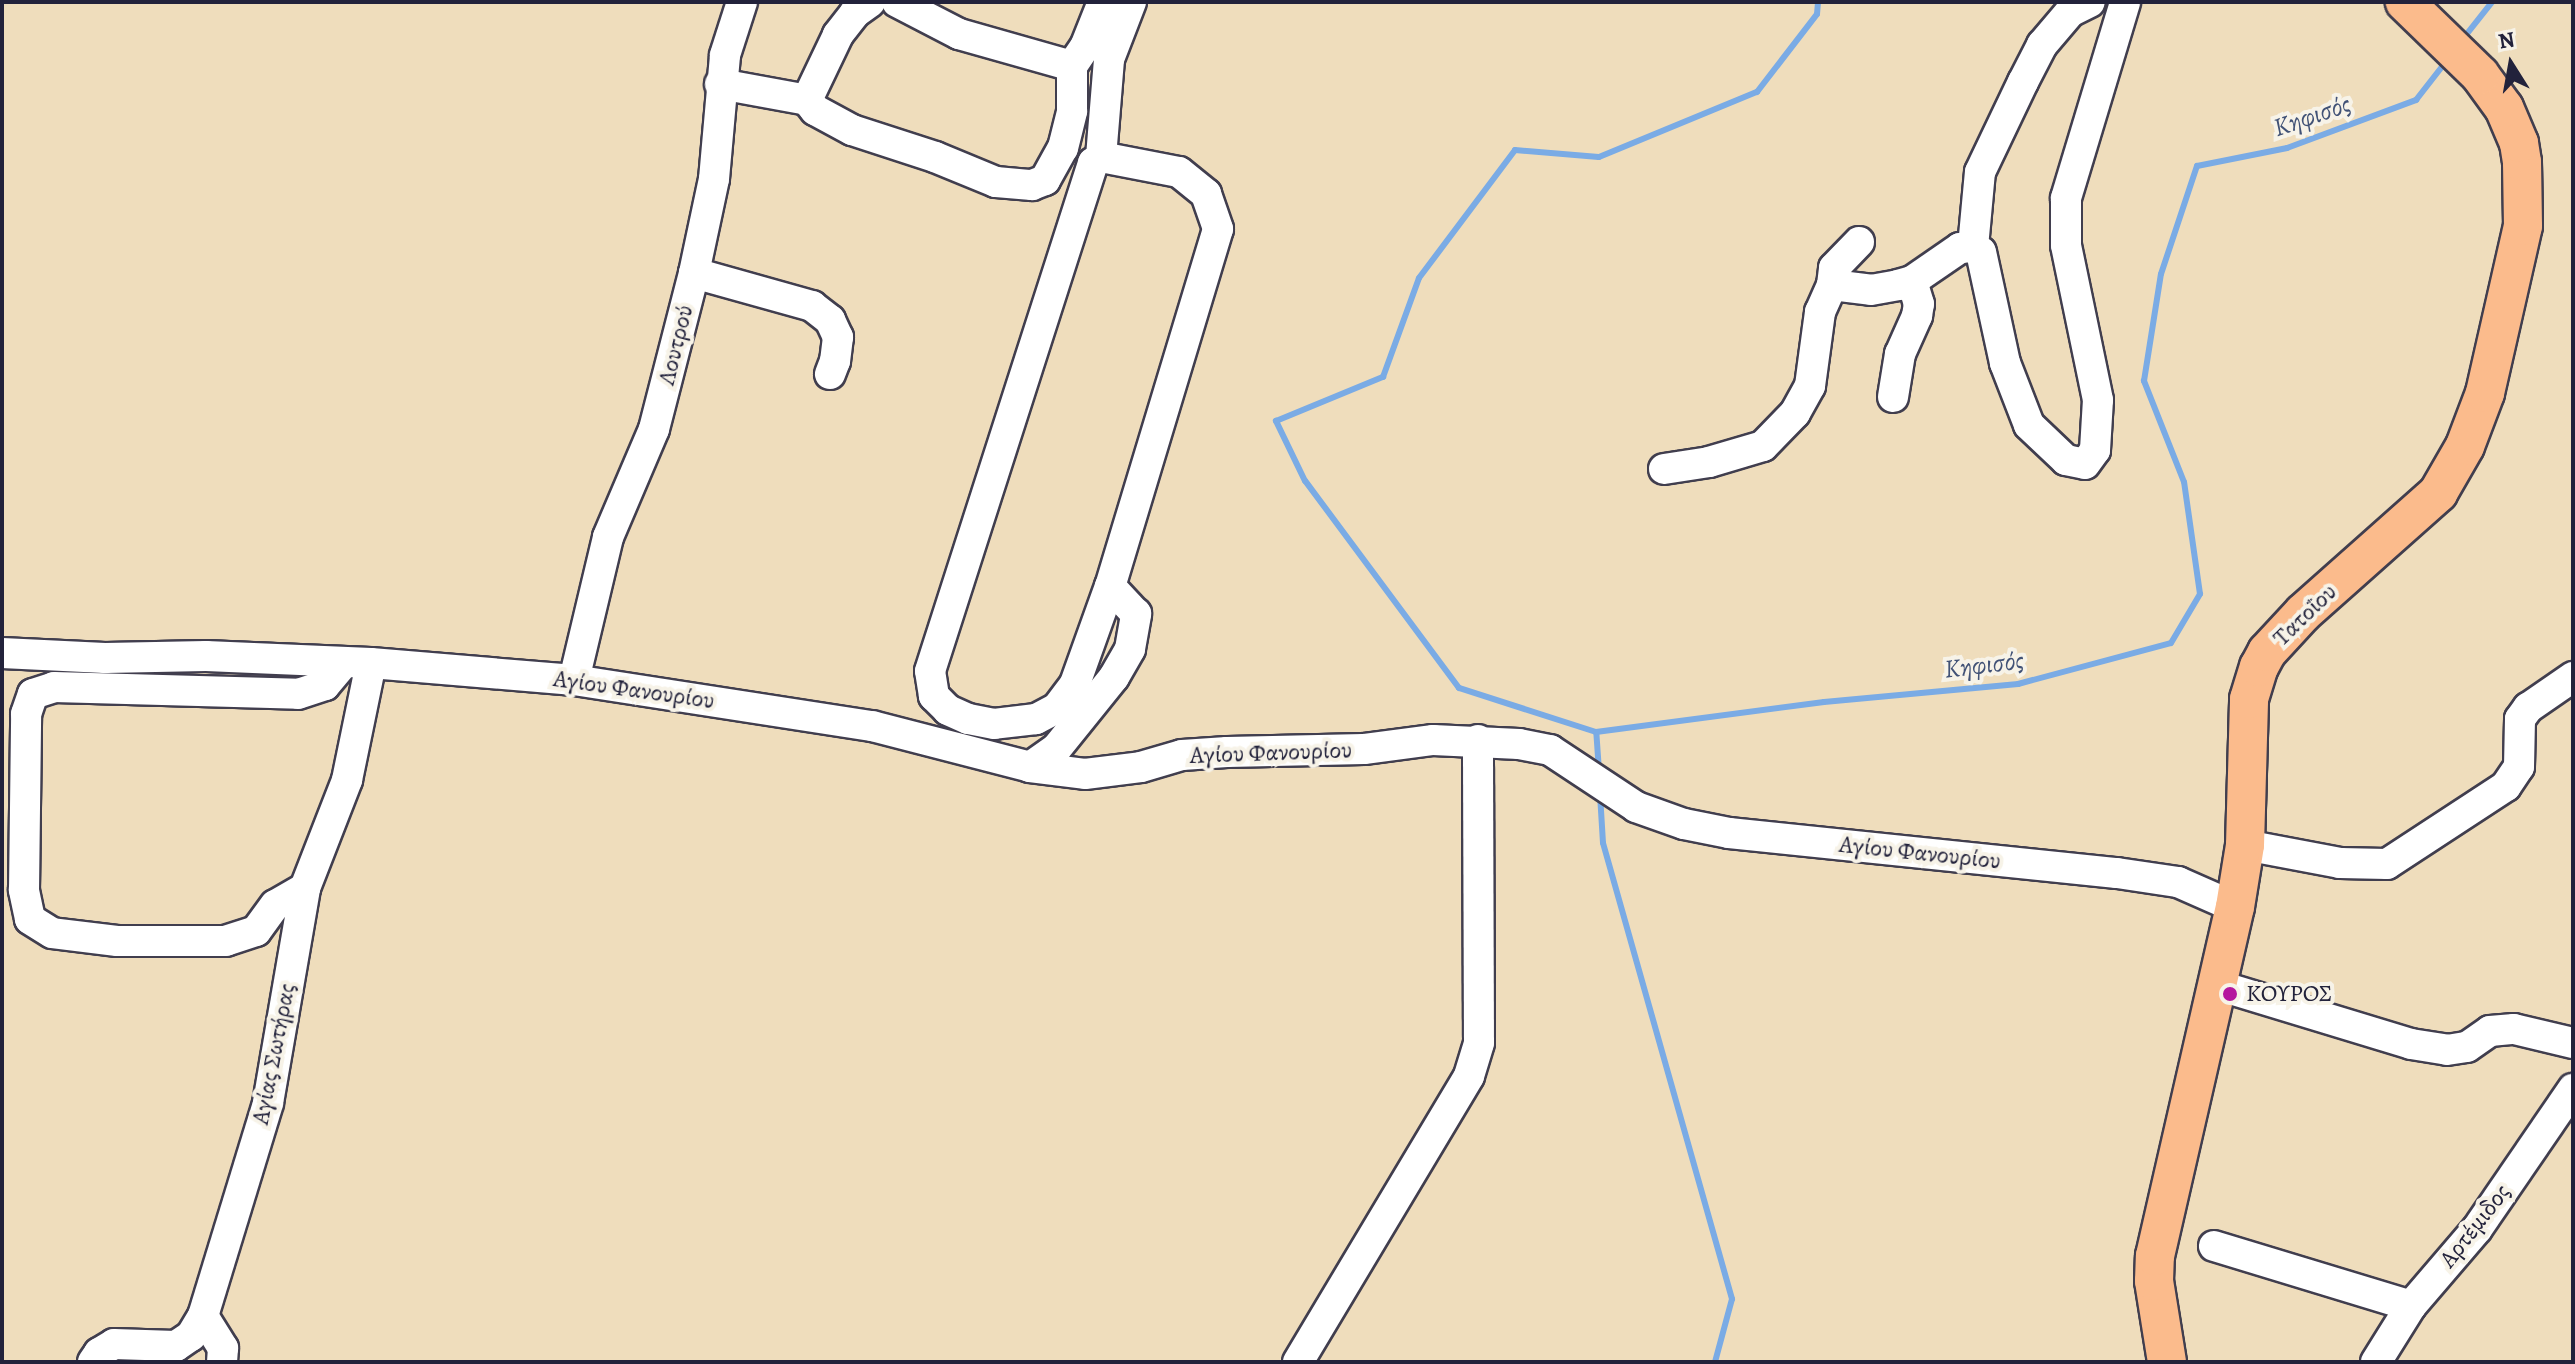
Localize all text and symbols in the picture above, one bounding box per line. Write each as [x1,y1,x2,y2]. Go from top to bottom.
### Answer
north arrow [2471,24,2551,104]
text: N [2496,24,2517,57]
water label: Κηφισός [2269,88,2355,144]
street label: Λουτρού [652,302,700,388]
street label: Τατοΐου [2267,578,2343,652]
water label: Κηφισός [1943,645,2025,685]
street label: Αγίου Φανουρίου [552,664,716,716]
street label: Αγίου Φανουρίου [1189,736,1353,770]
street label: Αγίου Φανουρίου [1838,830,2002,876]
place label: ΚΟΥΡΟΣ [2246,980,2332,1008]
street label: Αγίας Σωτήρας [246,981,302,1127]
marker: ΚΟΥΡΟΣ [2221,985,2239,1003]
street label: Αρτέμιδος [2433,1178,2517,1274]

